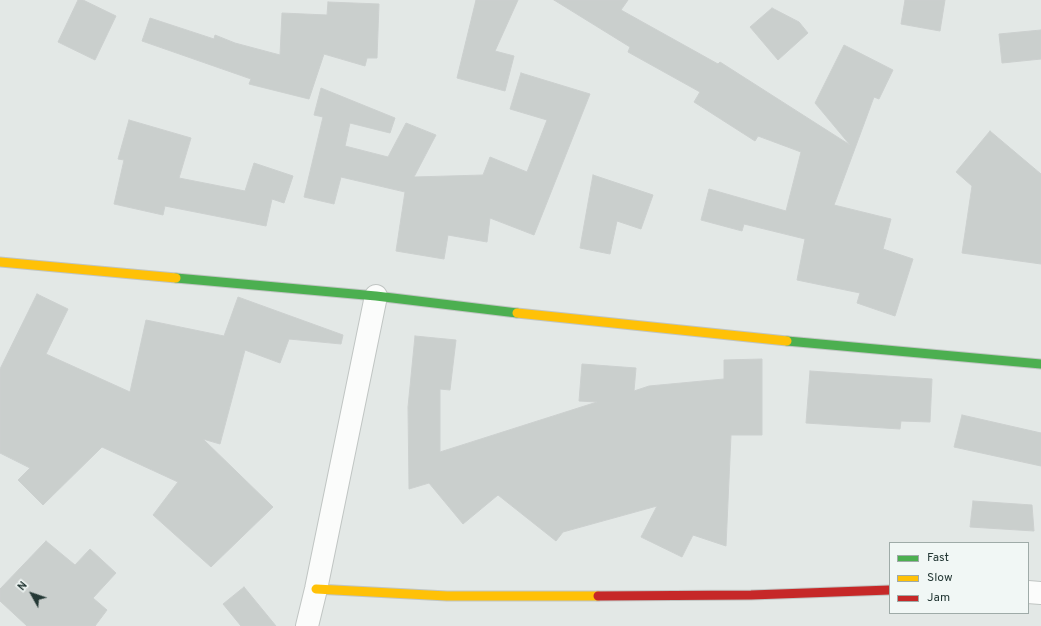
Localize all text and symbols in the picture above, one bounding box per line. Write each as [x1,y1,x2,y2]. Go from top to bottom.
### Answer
legend [889,542,1029,614]
text: Fast [927,550,949,566]
text: Slow [927,570,953,586]
north arrow [12,574,52,614]
text: N [15,579,31,594]
text: Jam [927,590,950,606]

